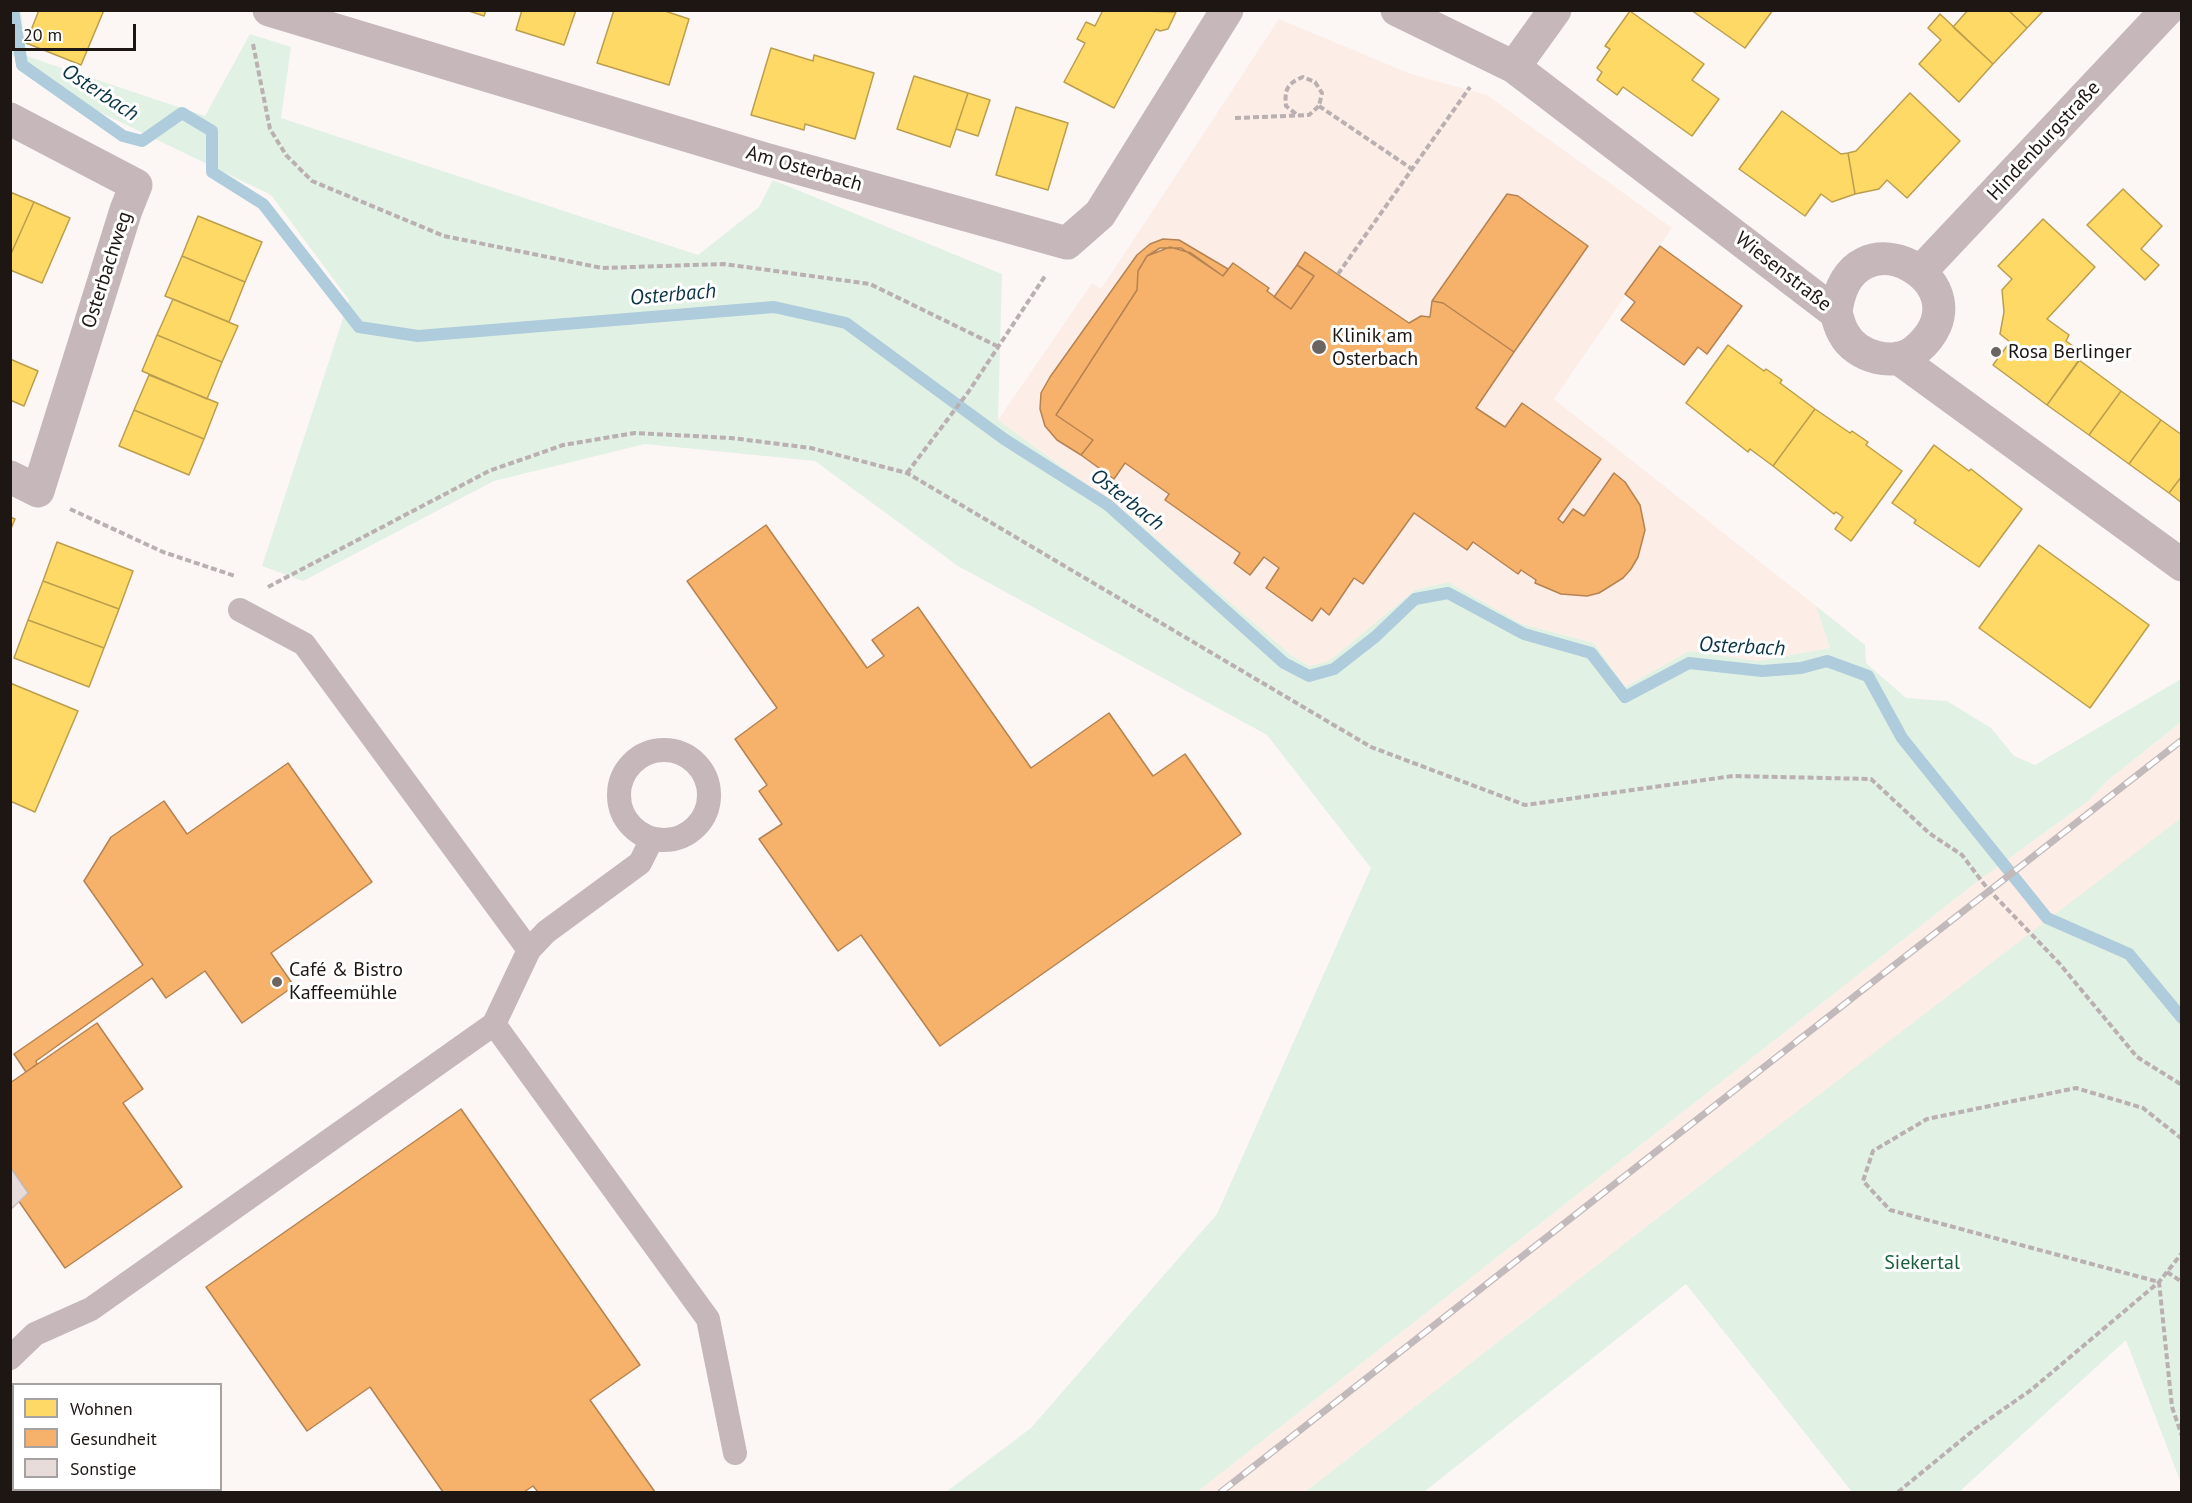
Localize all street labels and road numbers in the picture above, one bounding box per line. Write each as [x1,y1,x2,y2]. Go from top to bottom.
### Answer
street label: Hindenburgstraße [1982,76,2106,206]
street label: Am Osterbach [743,141,865,197]
street label: Osterbachweg [77,209,137,331]
street label: Wiesenstraße [1730,227,1836,317]

